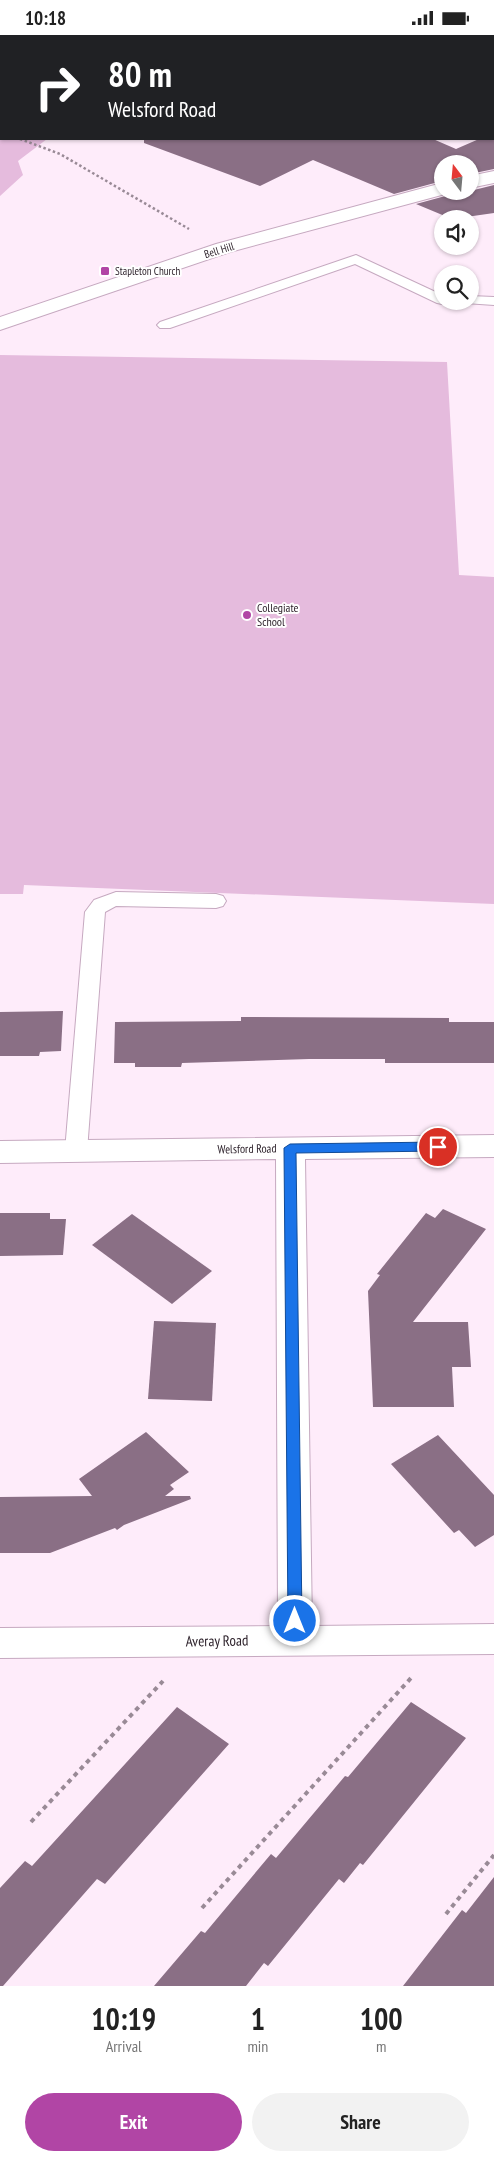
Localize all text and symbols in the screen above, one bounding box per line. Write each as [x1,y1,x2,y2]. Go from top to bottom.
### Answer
text: 10:18 [25,6,66,30]
text: 80 m [108,51,172,97]
icon: right [25,55,90,120]
text: Welsford Road [108,95,216,123]
north arrow [434,155,479,200]
map controls [434,155,479,310]
button: sound [434,210,479,255]
street label: Bell Hill [202,239,236,261]
place label: Stapleton Church [115,264,180,278]
marker: Stapleton Church [99,265,111,277]
button: search [434,265,479,310]
place label: Collegiate School [257,600,299,629]
marker: Collegiate School [241,609,253,621]
pin [417,1126,459,1168]
icon: arrive [424,1133,452,1161]
street label: Welsford Road [217,1140,277,1157]
position arrow [268,1594,320,1646]
street label: Averay Road [185,1630,249,1651]
text: 10:19 [91,1999,156,2038]
text: 1 [251,1999,265,2038]
text: 100 [360,1999,403,2038]
text: Arrival [106,2036,142,2056]
text: min [247,2036,268,2056]
text: m [376,2036,386,2056]
button: Exit [25,2093,242,2151]
button: Share [252,2093,469,2151]

